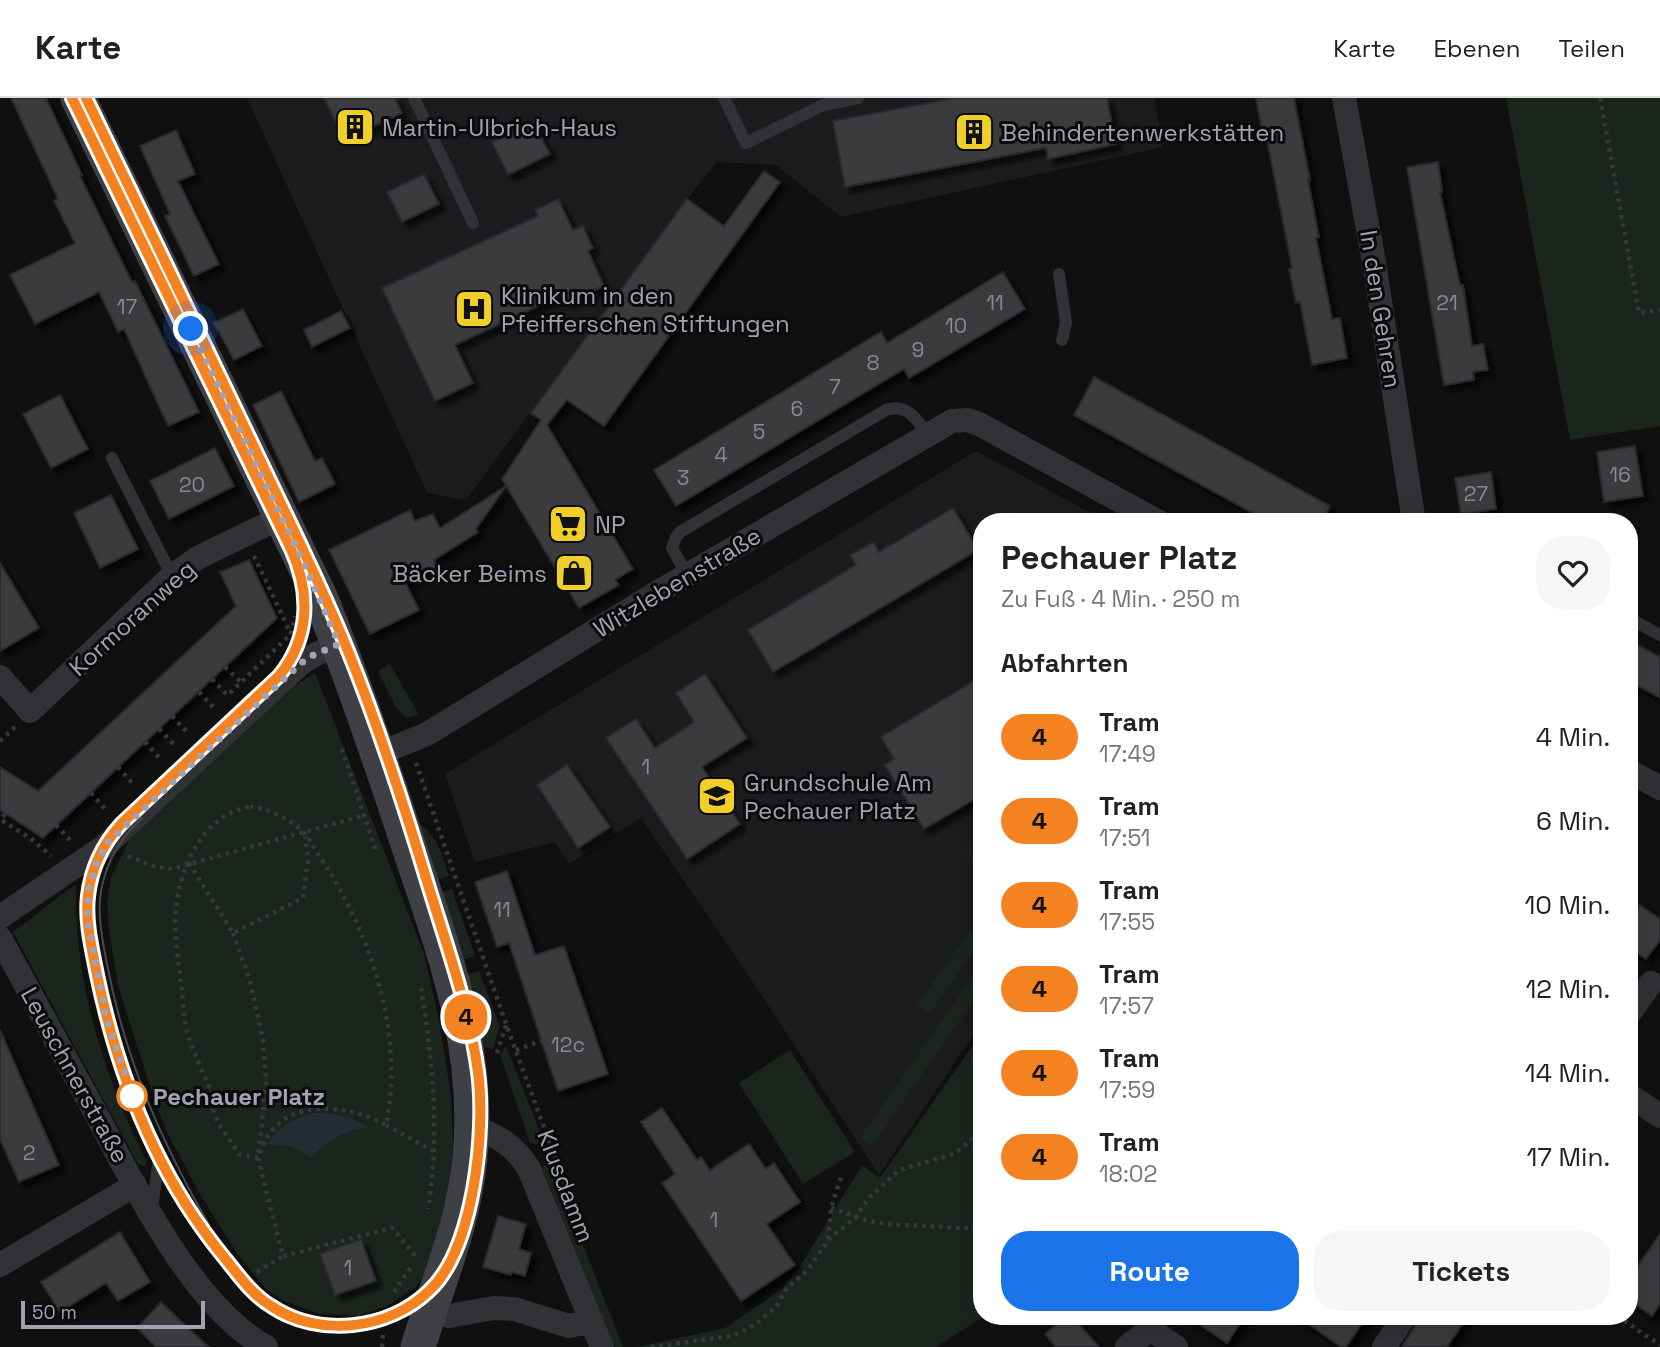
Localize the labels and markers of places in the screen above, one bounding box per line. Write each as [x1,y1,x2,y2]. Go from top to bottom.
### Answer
building icon: Martin-Ulbrich-Haus [334,106,376,148]
building icon: Behindertenwerkstätten [953,111,995,153]
place label: Martin-Ulbrich-Haus [382,112,617,143]
place label: Behindertenwerkstätten [1001,117,1284,148]
place label: Klinikum in den Pfeifferschen Stiftungen [501,280,790,339]
hospital icon: Klinikum in den Pfeifferschen Stiftungen [453,288,495,330]
supermarket icon: NP [547,503,589,545]
place label: NP [595,509,625,540]
shop icon: Bäcker Beims [553,552,595,594]
place label: Bäcker Beims [392,558,547,589]
place label: Grundschule Am Pechauer Platz [744,767,932,826]
school or university icon: Grundschule Am Pechauer Platz [696,775,738,817]
marker: Pechauer Platz [117,1081,147,1111]
place label: Pechauer Platz [153,1081,325,1112]

